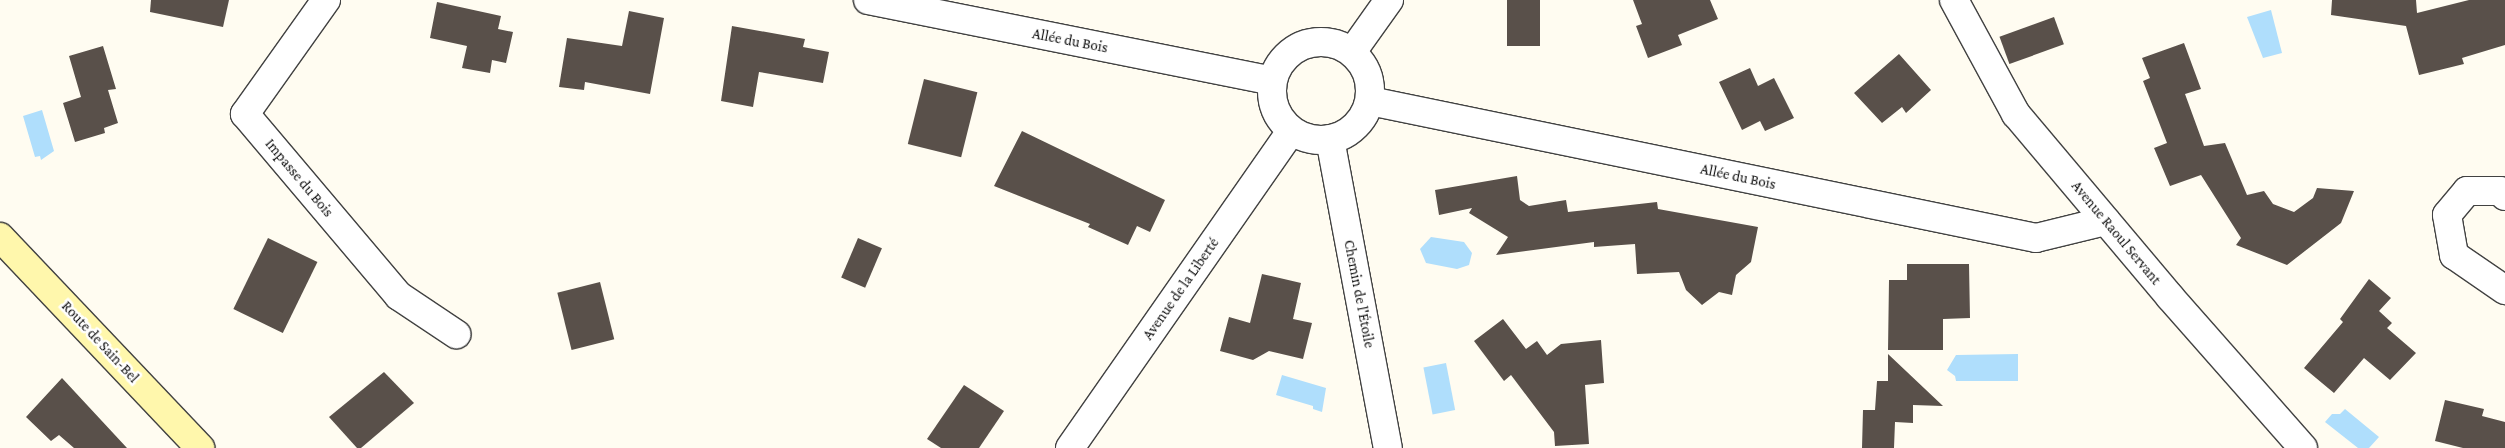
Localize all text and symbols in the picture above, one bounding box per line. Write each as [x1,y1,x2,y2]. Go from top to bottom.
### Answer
street label: Allée du Bois [1031,25,1109,57]
street label: Impasse du Bois [261,135,337,221]
street label: Allée du Bois [1699,160,1777,194]
street label: Avenue Raoul Servant [2067,177,2165,289]
street label: Avenue de la Liberté [1139,234,1223,344]
street label: Chemin de l'Étoile [1340,238,1378,350]
street label: Route de Sain-Bel [58,297,142,387]

